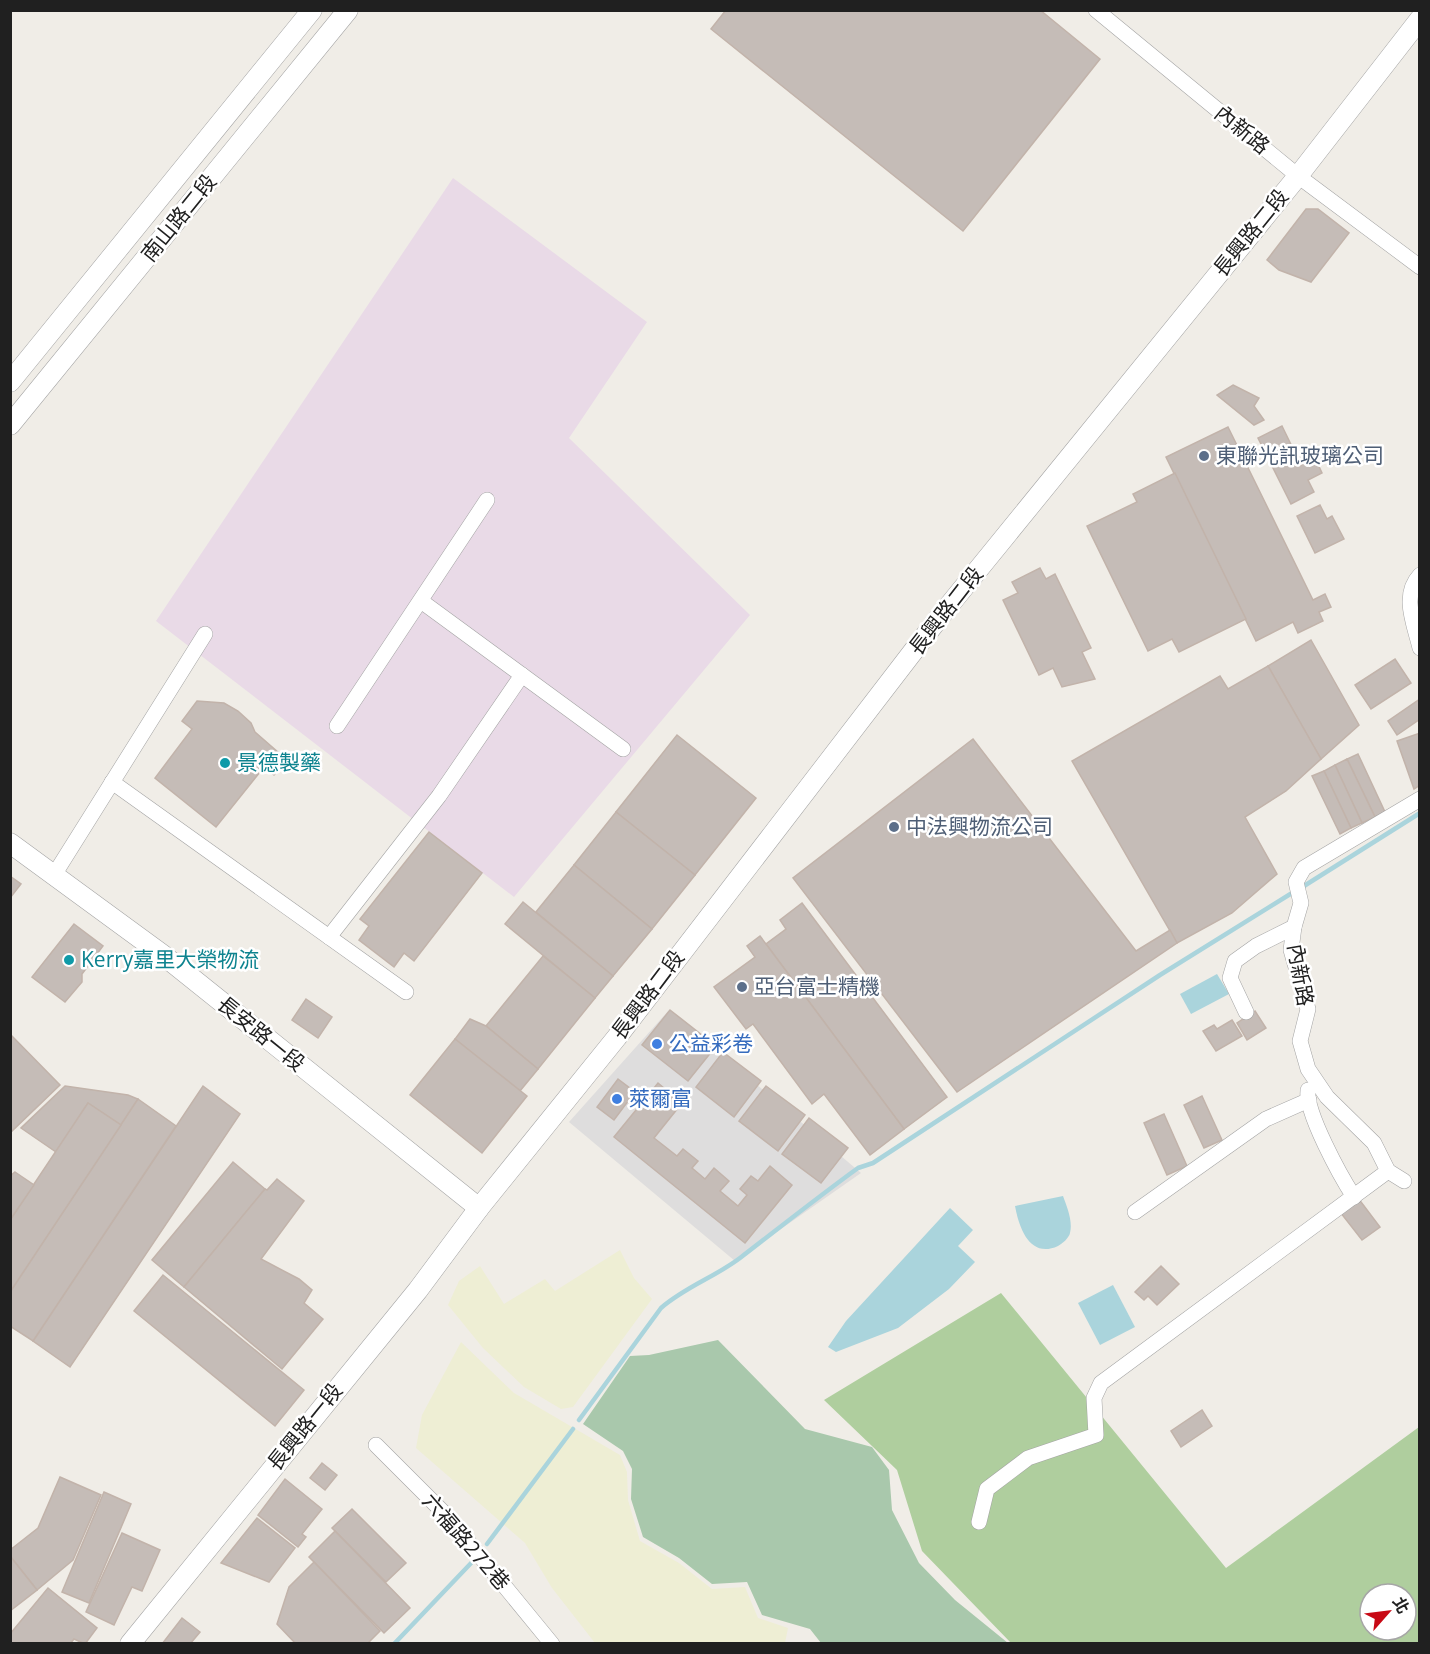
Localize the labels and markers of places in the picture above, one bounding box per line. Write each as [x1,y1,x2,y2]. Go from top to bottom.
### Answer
place label: 東聯光訊玻璃公司 [1216,441,1384,469]
marker: 東聯光訊玻璃公司 [1197,449,1211,463]
place label: 景德製藥 [237,748,321,776]
marker: 景德製藥 [218,756,232,770]
place label: 中法興物流公司 [906,812,1053,840]
marker: 中法興物流公司 [887,820,901,834]
place label: Kerry嘉里大榮物流 [81,945,259,973]
marker: Kerry嘉里大榮物流 [62,953,76,967]
place label: 亞台富士精機 [754,972,880,1000]
marker: 亞台富士精機 [735,980,749,994]
place label: 公益彩卷 [669,1029,753,1057]
marker: 公益彩卷 [650,1037,664,1051]
place label: 萊爾富 [629,1084,692,1112]
marker: 萊爾富 [610,1092,624,1106]

